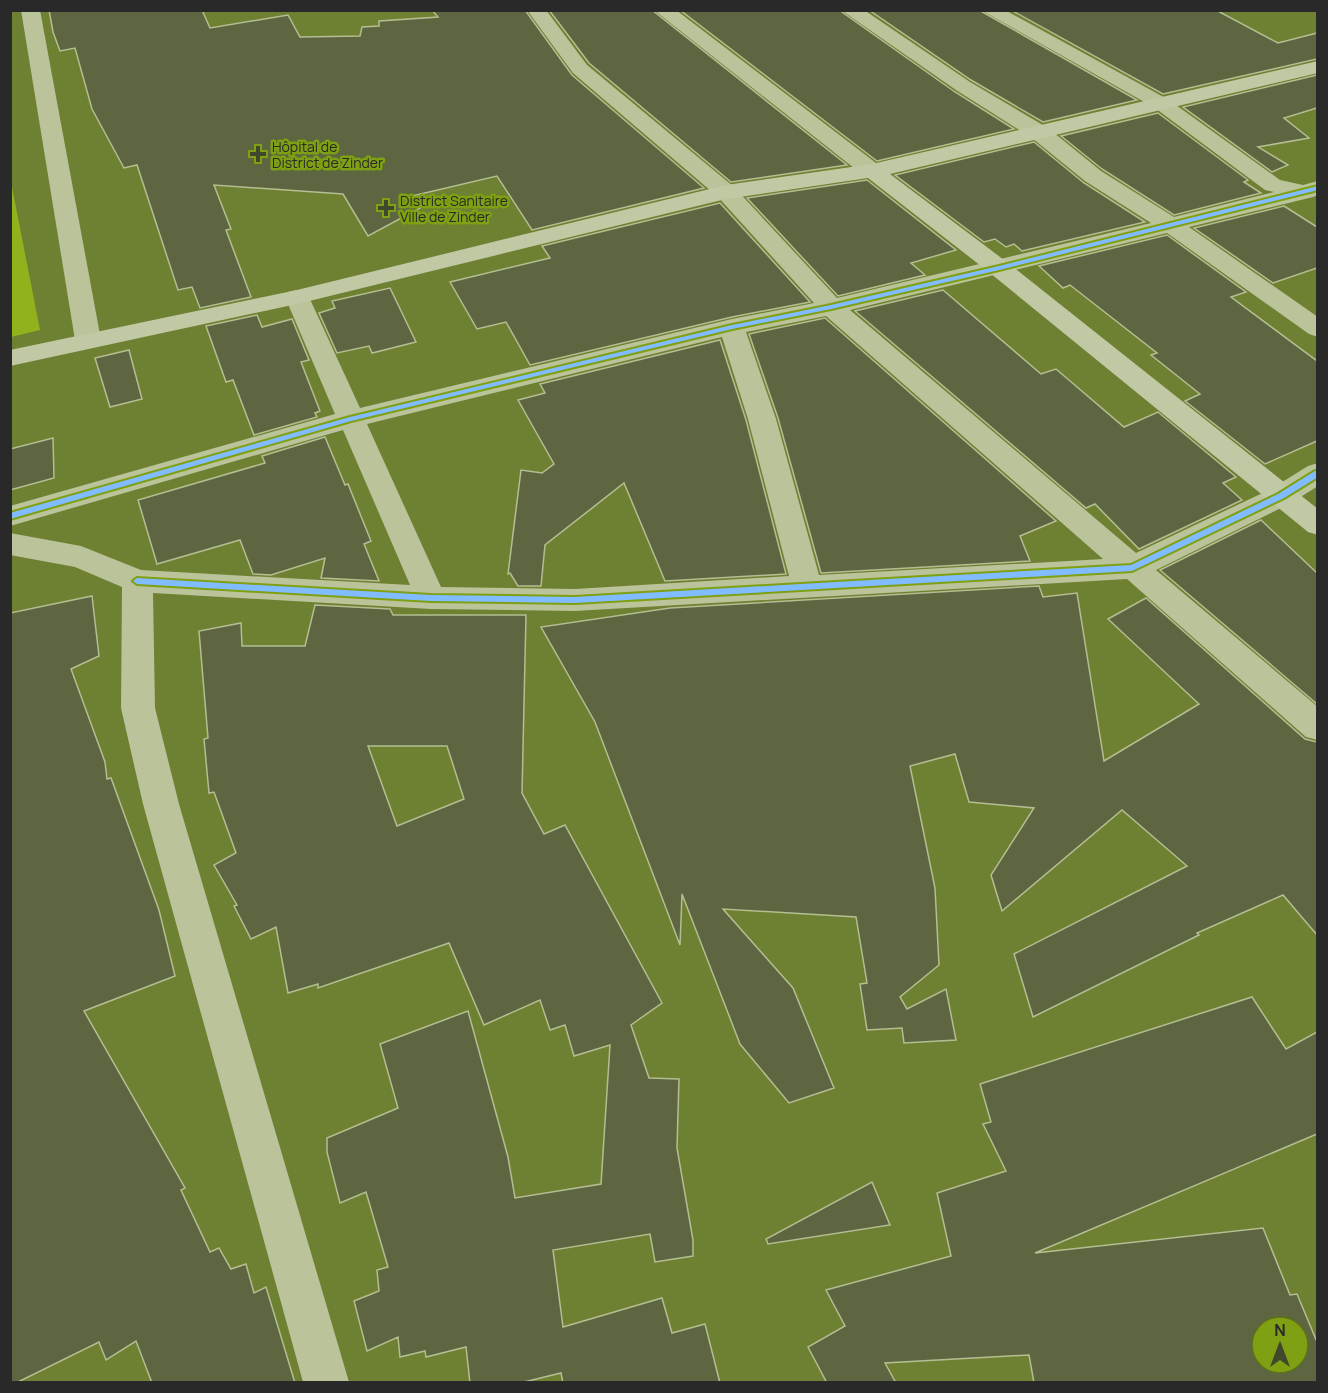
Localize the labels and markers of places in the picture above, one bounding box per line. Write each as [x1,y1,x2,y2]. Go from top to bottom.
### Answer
place label: Hôpital de District de Zinder [272,137,383,172]
marker: Hôpital de District de Zinder [249,145,267,163]
place label: District Sanitaire Ville de Zinder [400,191,508,226]
marker: District Sanitaire Ville de Zinder [377,199,395,217]

